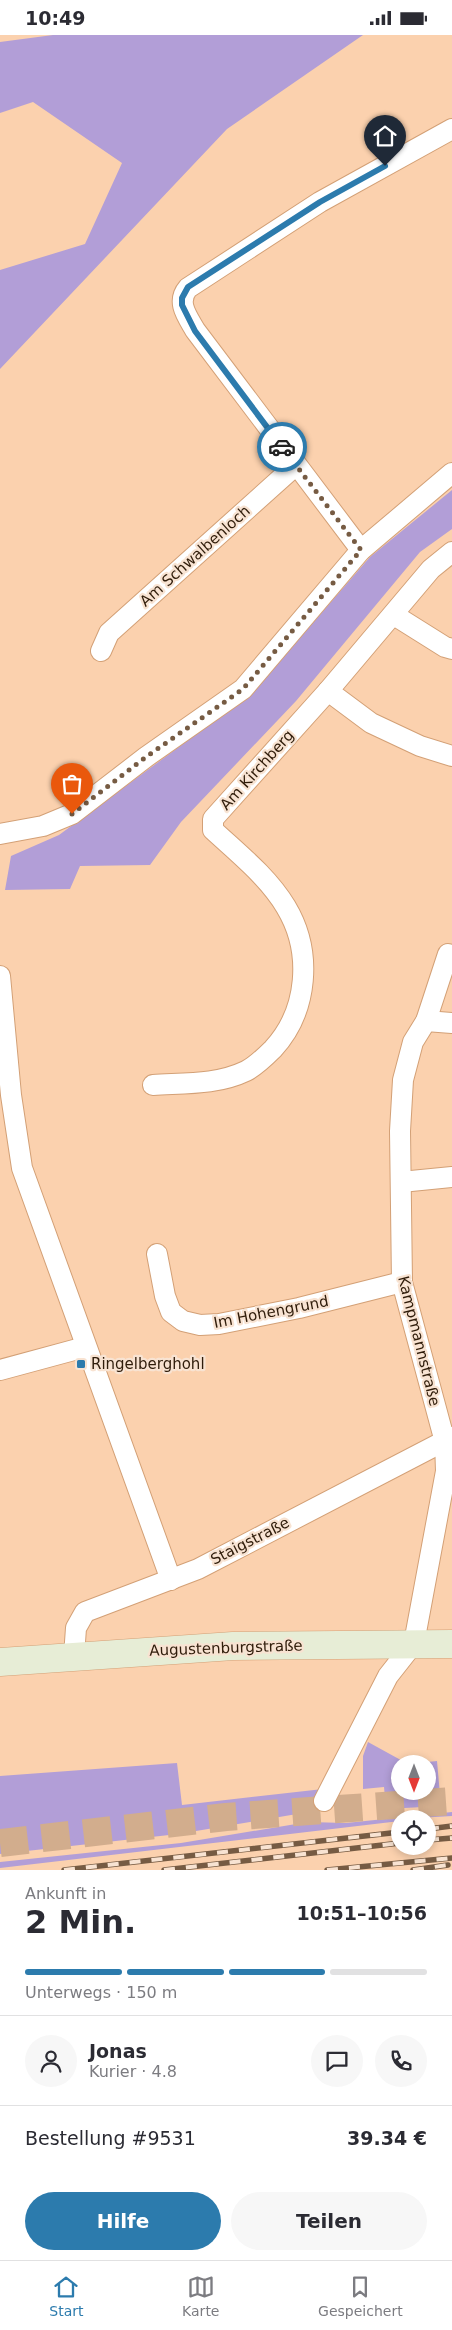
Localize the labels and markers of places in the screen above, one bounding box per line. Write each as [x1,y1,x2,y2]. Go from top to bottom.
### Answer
pin [364,115,406,166]
pin [51,763,93,814]
place label: Ringelberghohl [91,1355,205,1373]
marker: Ringelberghohl [75,1358,87,1370]

